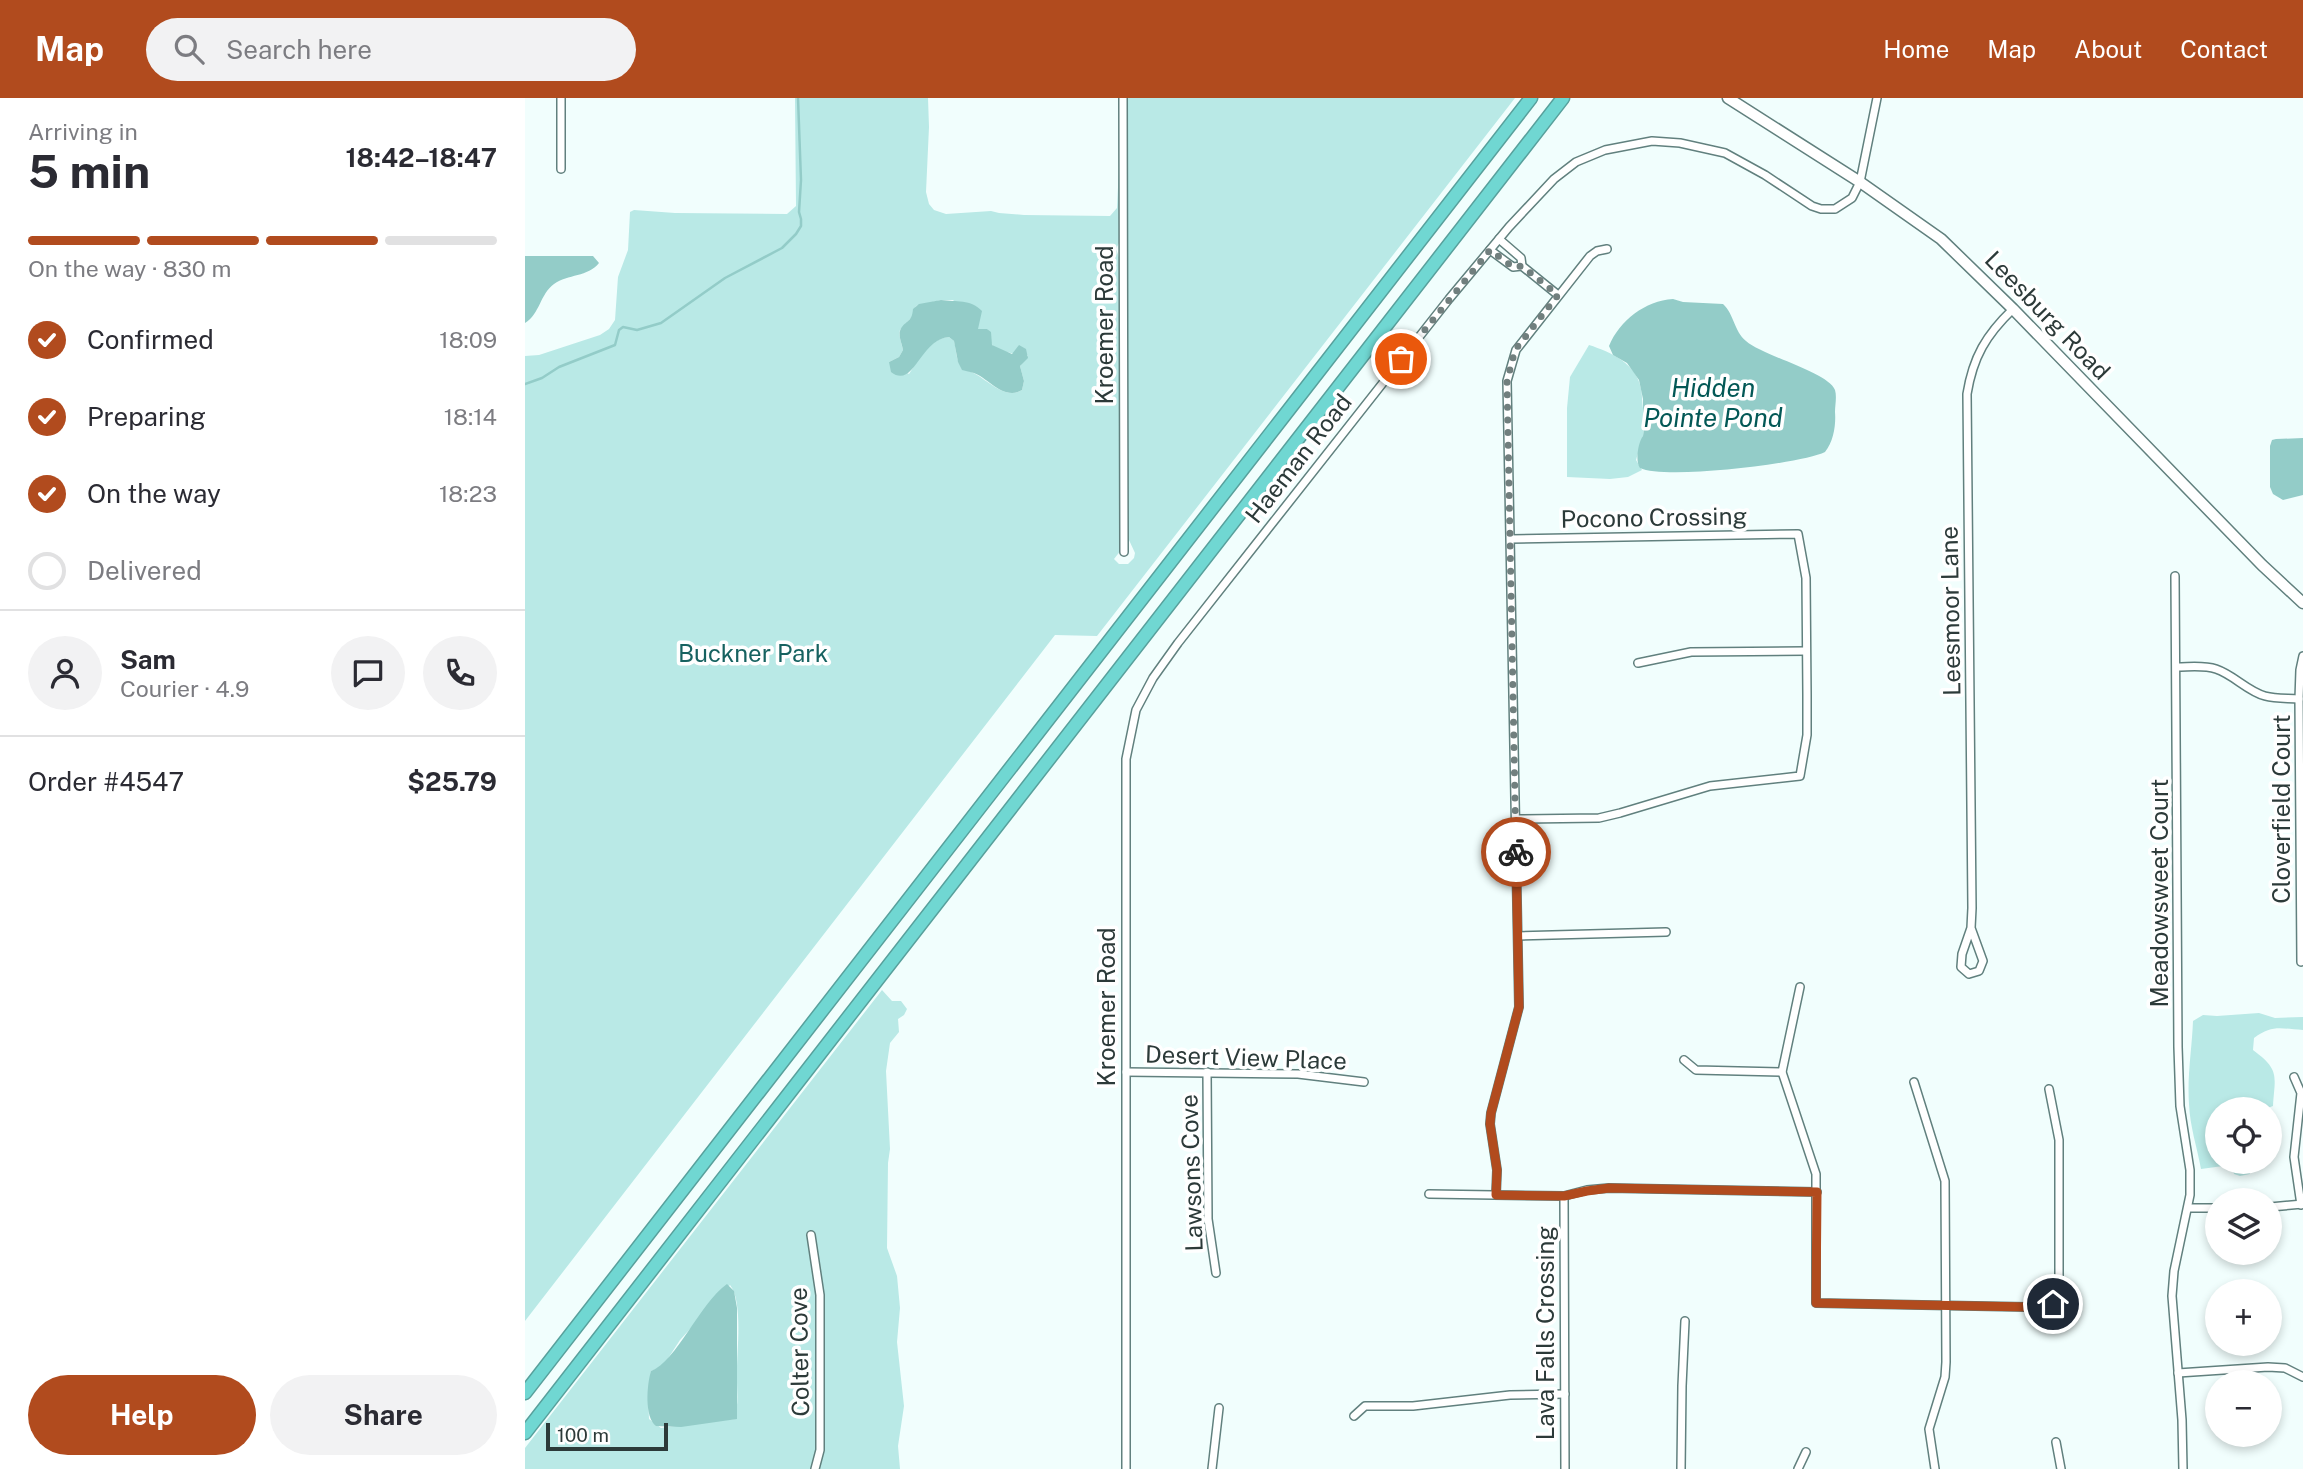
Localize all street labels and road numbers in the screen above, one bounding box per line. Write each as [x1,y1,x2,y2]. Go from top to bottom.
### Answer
street label: Kroemer Road [1090,245,1118,405]
street label: Leesburg Road [1980,245,2116,385]
street label: Haeman Road [1239,388,1357,528]
street label: Pocono Crossing [1560,501,1748,533]
street label: Leesmoor Lane [1935,526,1965,696]
street label: Cloverfield Court [2267,714,2295,904]
street label: Meadowsweet Court [2145,779,2173,1007]
street label: Kroemer Road [1092,927,1120,1087]
street label: Desert View Place [1145,1039,1347,1075]
street label: Lawsons Cove [1174,1094,1208,1252]
street label: Lava Falls Crossing [1531,1226,1559,1440]
street label: Colter Cove [784,1287,814,1417]

